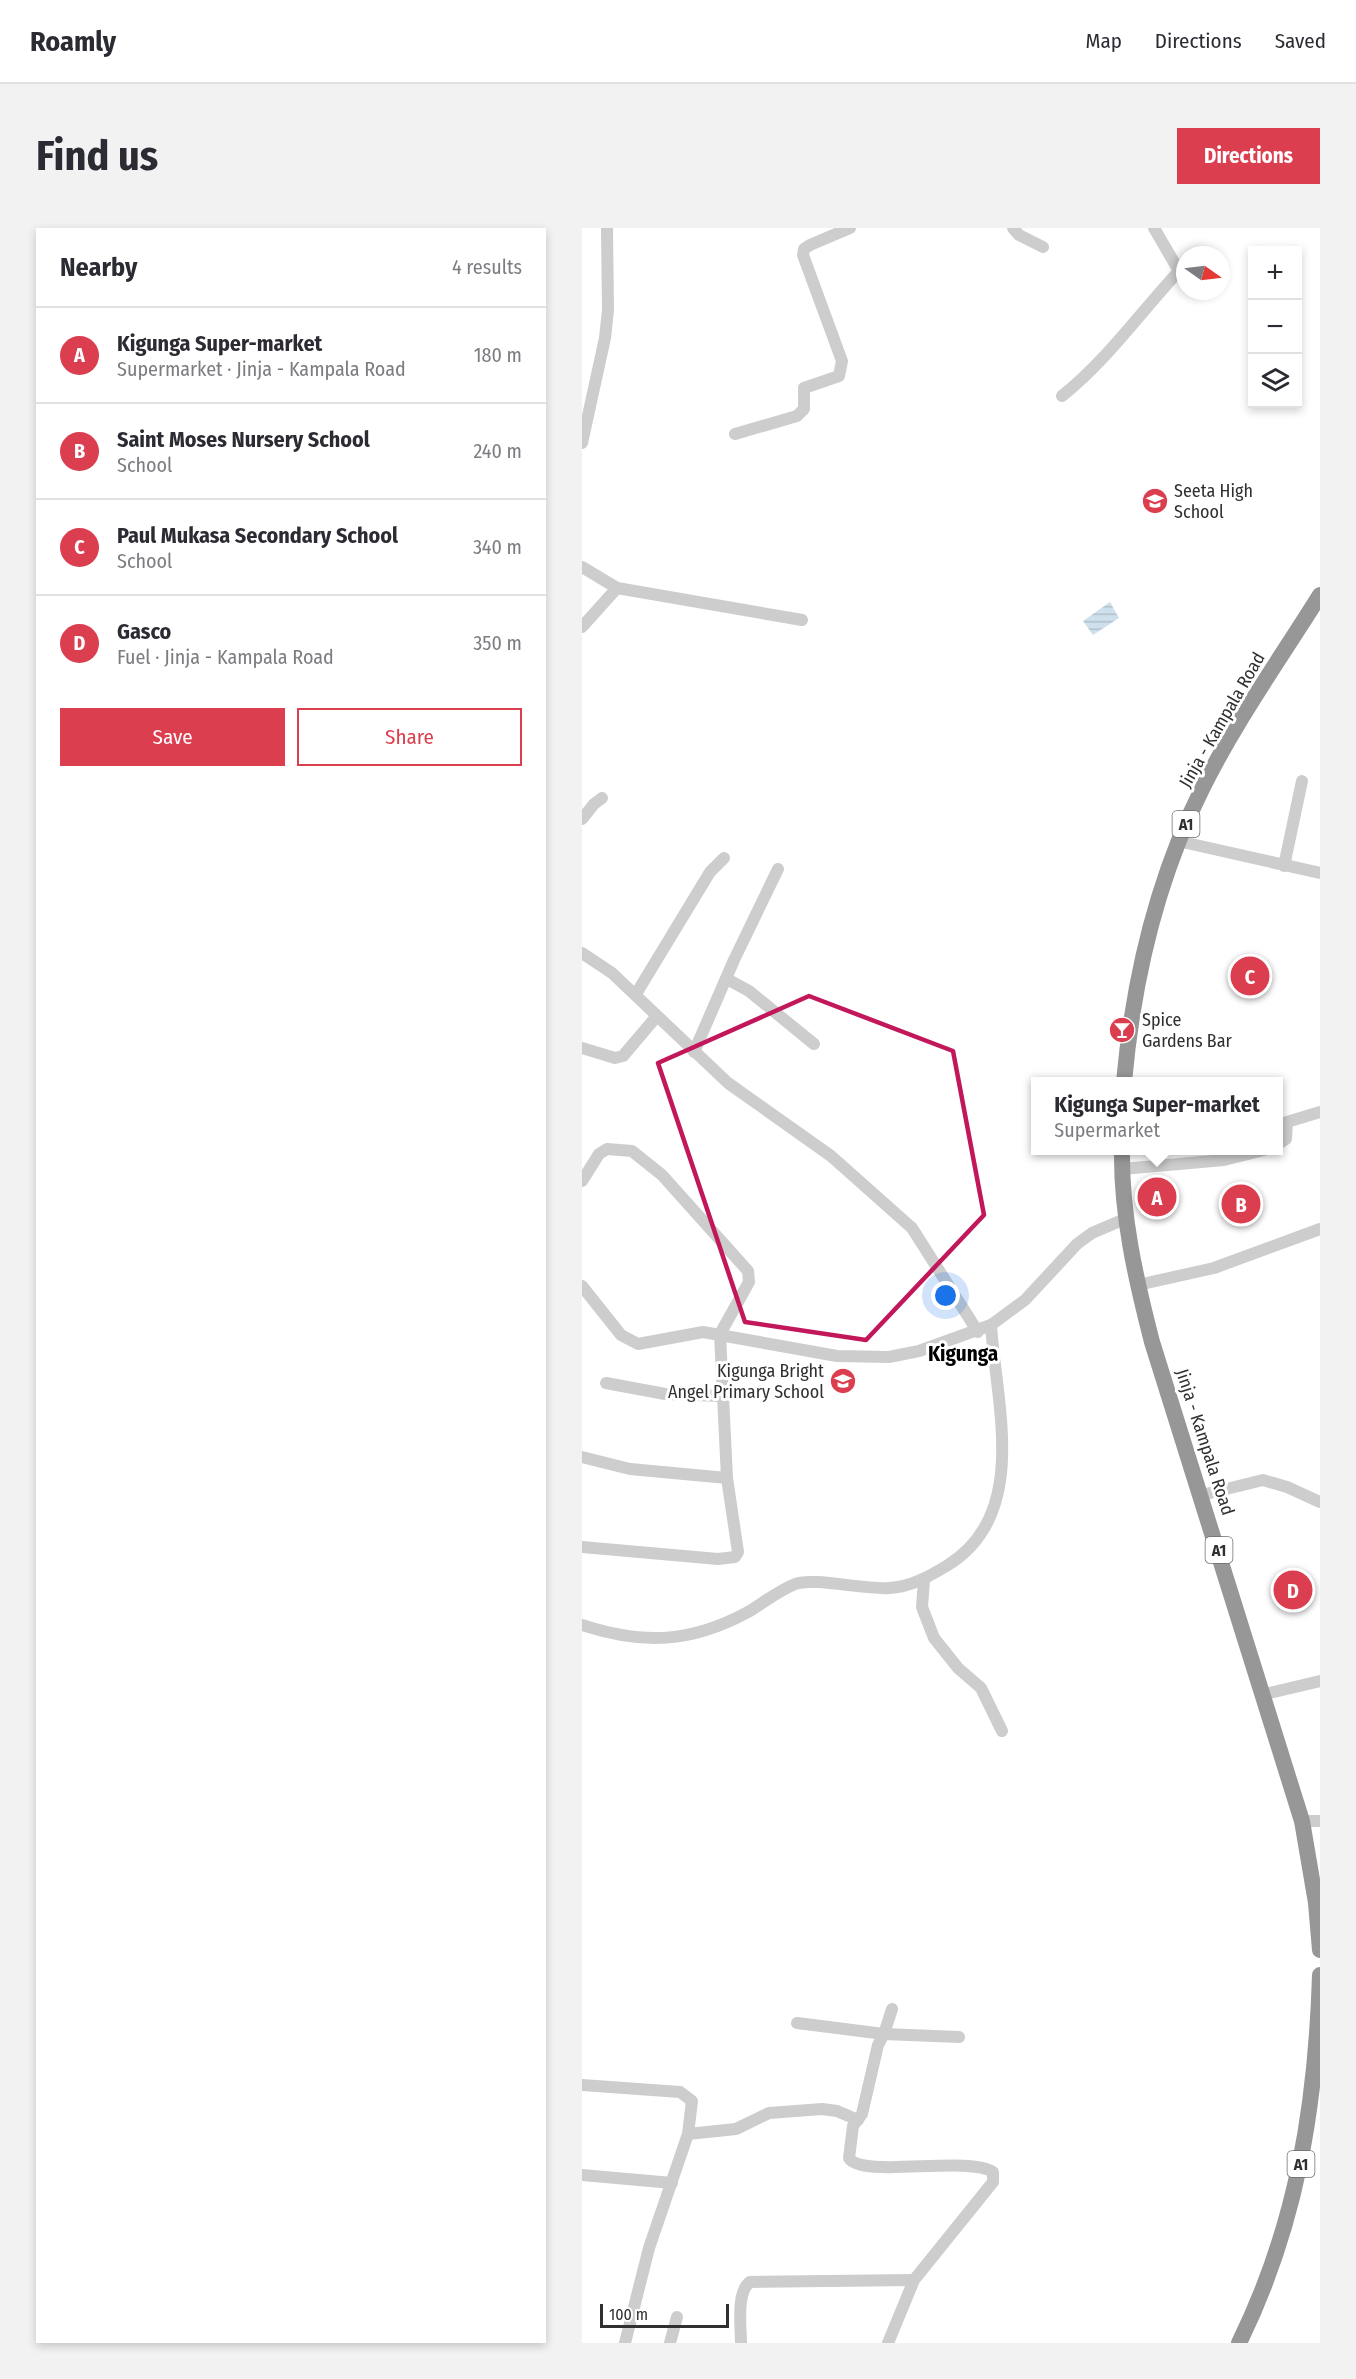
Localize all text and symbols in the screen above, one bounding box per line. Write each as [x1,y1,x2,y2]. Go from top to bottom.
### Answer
text: Roamly [30,25,116,58]
text: Map [1085,28,1122,54]
text: Directions [1155,28,1242,54]
text: Saved [1275,28,1326,54]
button: Directions [1177,128,1320,184]
text: Find us [36,131,158,181]
north arrow [1176,246,1230,300]
map controls [1248,246,1302,408]
button: + [1248,246,1302,300]
text: Nearby [60,252,137,283]
text: 4 results [452,255,522,279]
button: − [1248,300,1302,354]
text: Kigunga Super-market [117,330,322,357]
text: A [74,343,85,367]
text: 180 m [474,343,522,367]
button: layers [1248,354,1302,408]
text: Supermarket · Jinja - Kampala Road [117,357,406,381]
text: Saint Moses Nursery School [117,426,370,453]
text: B [74,439,85,463]
text: 240 m [473,439,522,463]
text: School [117,453,172,477]
place label: Seeta High School [1174,480,1253,523]
school or university icon: Seeta High School [1140,486,1170,516]
text: Paul Mukasa Secondary School [117,522,398,549]
text: C [74,535,85,559]
text: 340 m [473,535,522,559]
text: School [117,549,172,573]
text: Gasco [117,618,171,645]
text: D [74,631,85,655]
text: 350 m [473,631,522,655]
text: Fuel · Jinja - Kampala Road [117,645,334,669]
street label: Jinja - Kampala Road [1174,648,1270,792]
button: Save [60,708,285,766]
button: Share [297,708,522,766]
road number: A1 [1172,811,1200,837]
pin: C [1230,954,1270,999]
place label: Spice Gardens Bar [1142,1009,1233,1052]
bar icon: Spice Gardens Bar [1107,1015,1137,1045]
popup [1031,1077,1283,1155]
text: Kigunga Super-market [1054,1091,1260,1118]
text: Supermarket [1054,1118,1160,1142]
pin: A [1138,1174,1176,1220]
pin: B [1222,1182,1260,1226]
your location [931,1281,960,1310]
district label: Kigunga [928,1341,998,1367]
place label: Kigunga Bright Angel Primary School [668,1360,824,1403]
school or university icon: Kigunga Bright Angel Primary School [828,1366,858,1396]
street label: Jinja - Kampala Road [1171,1366,1239,1518]
road number: A1 [1206,1537,1232,1563]
pin: D [1274,1568,1312,1612]
road number: A1 [1288,2151,1314,2177]
scale bar [600,2301,729,2328]
text: 100 m [609,2305,648,2324]

